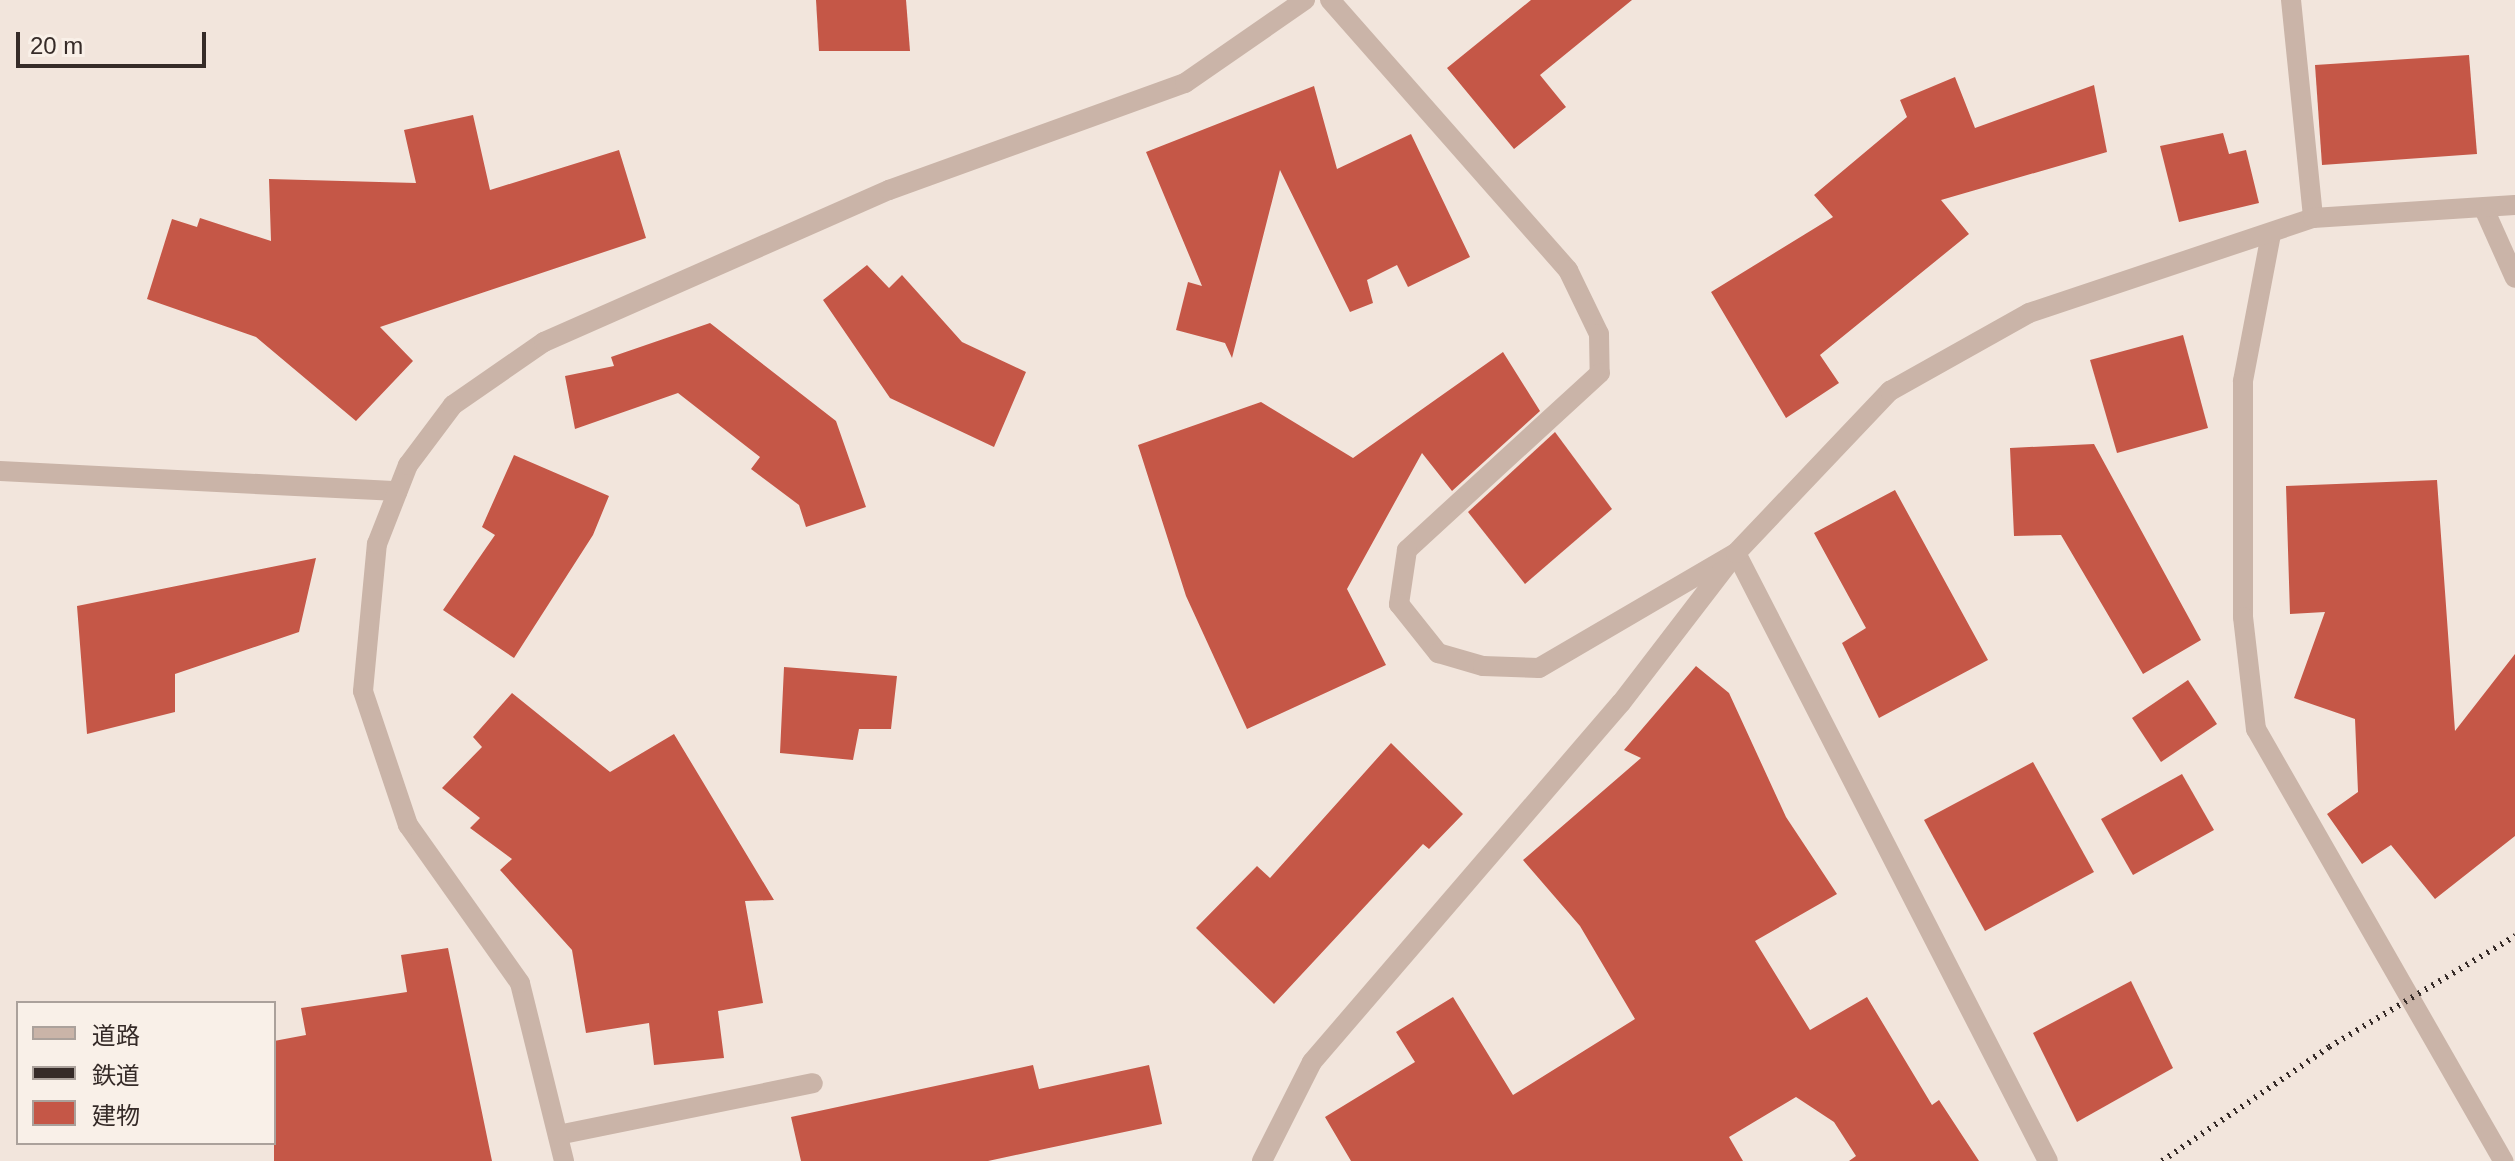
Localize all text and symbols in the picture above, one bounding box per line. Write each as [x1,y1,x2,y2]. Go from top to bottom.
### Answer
scale bar [20,16,210,66]
text: 20 m [30,32,83,59]
legend [16,1001,276,1145]
text: 道路 [92,1022,140,1049]
text: 鉄道 [92,1062,140,1089]
text: 建物 [92,1102,140,1129]

